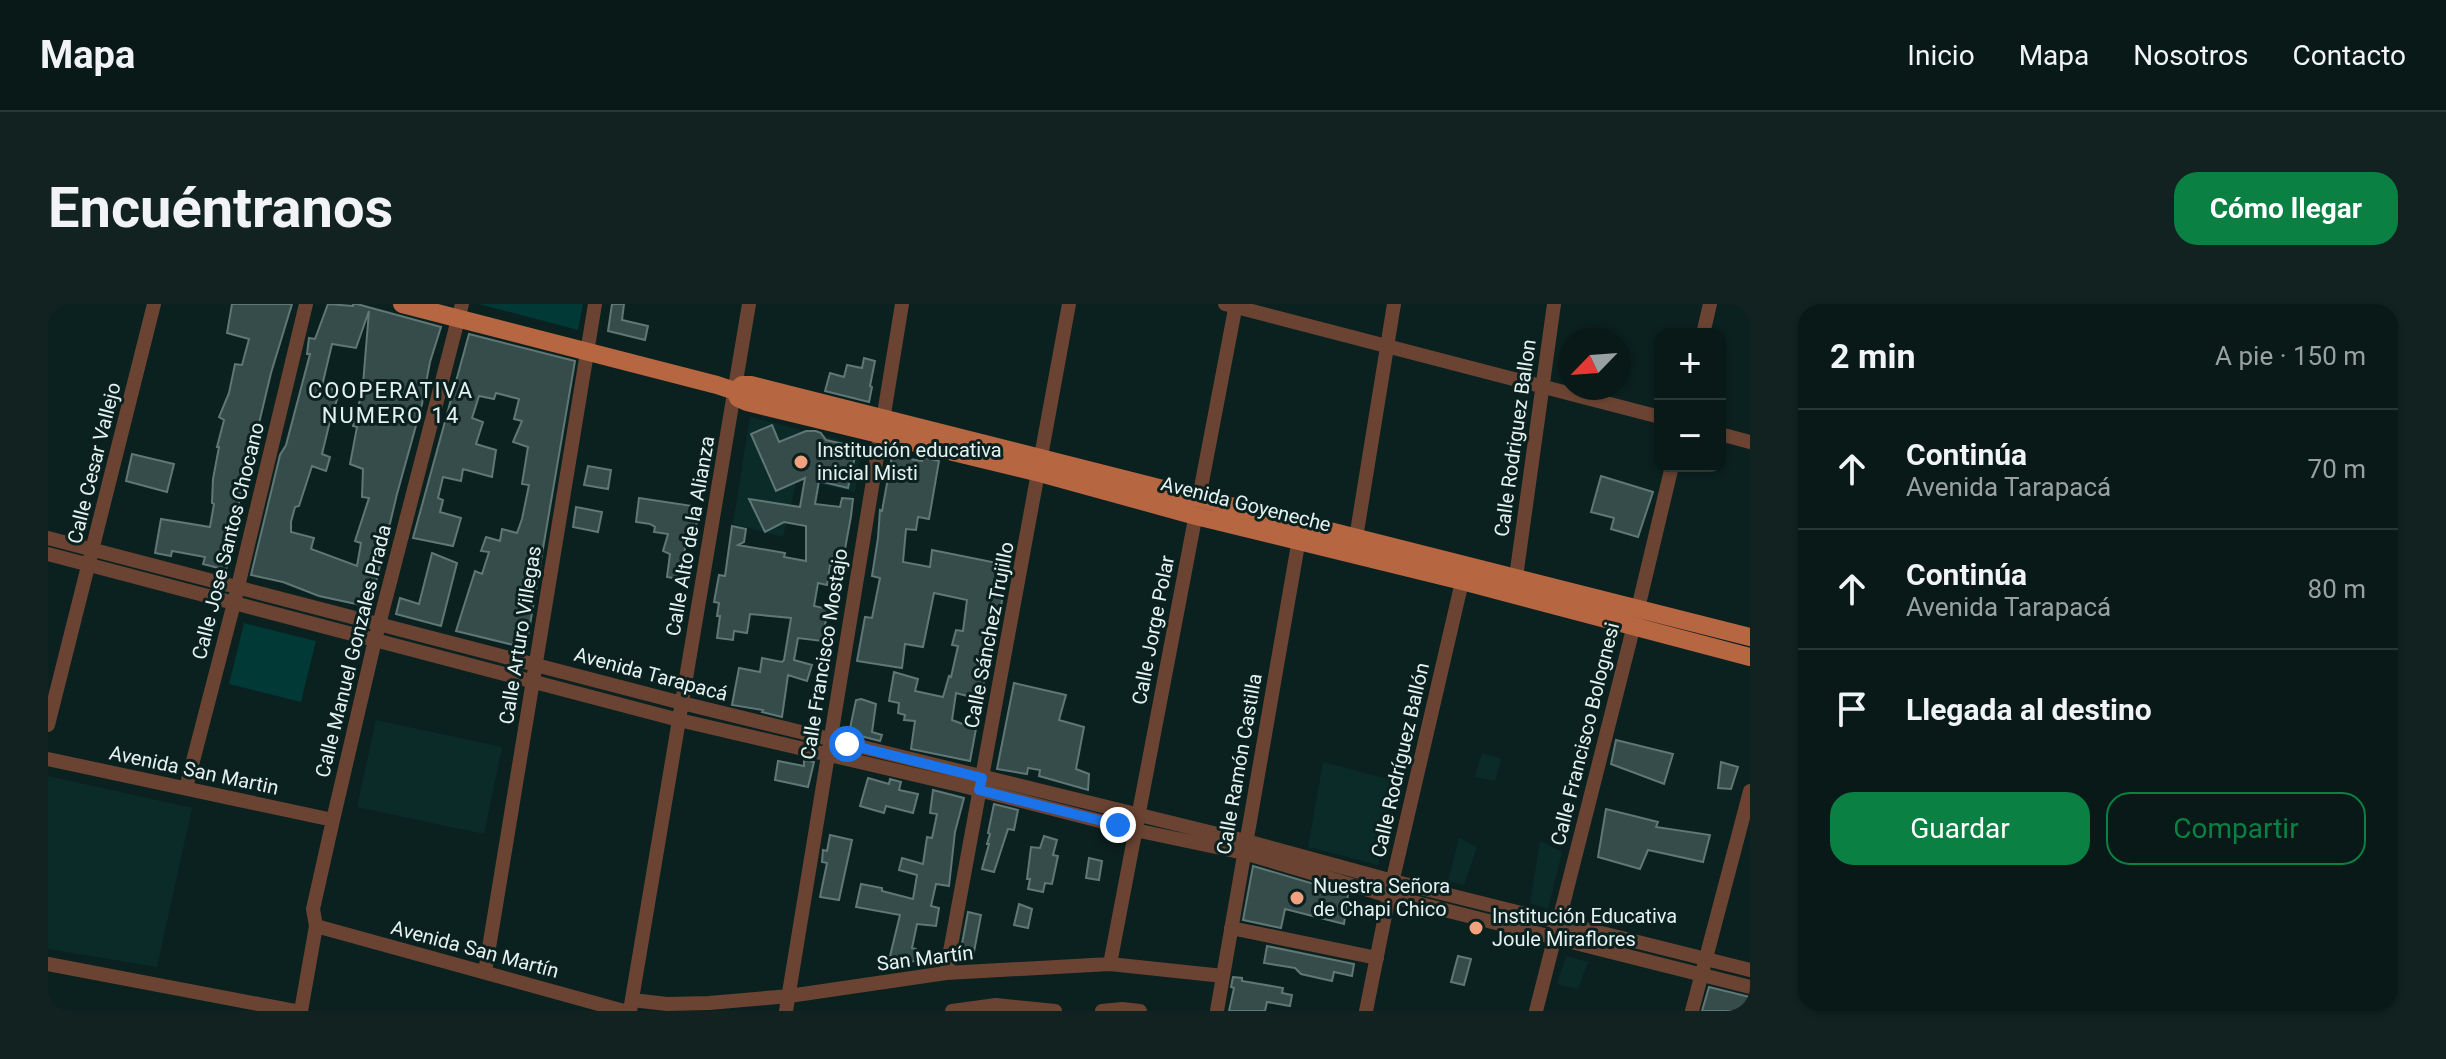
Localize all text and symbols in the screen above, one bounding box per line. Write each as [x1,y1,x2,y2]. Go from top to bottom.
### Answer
text: Mapa [40,33,135,77]
text: Inicio [1907,39,1975,72]
text: Mapa [2019,39,2089,72]
text: Nosotros [2133,39,2248,72]
text: Contacto [2292,39,2406,72]
button: Cómo llegar [2174,172,2398,245]
text: Encuéntranos [48,175,393,241]
north arrow [1558,328,1630,400]
map controls [1654,328,1726,472]
button: + [1654,328,1726,400]
text: 2 min [1830,336,1915,376]
street label: Calle Rodriguez Ballon [1489,338,1541,538]
text: A pie · 150 m [2215,341,2366,371]
district label: COOPERATIVA NUMERO 14 [308,378,474,428]
street label: Calle Cesar Vallejo [62,380,126,546]
button: − [1654,400,1726,472]
street label: Calle Jose Santos Chocano [187,420,269,662]
street label: Calle Alto de la Alianza [661,434,719,638]
text: Continúa [1906,437,2027,472]
place label: Institución educativa inicial Misti [817,438,1002,485]
icon: ahead [1830,447,1874,491]
marker: Institución educativa inicial Misti [792,453,810,471]
text: 70 m [2308,454,2366,484]
street label: Avenida Goyeneche [1159,471,1333,537]
text: Avenida Tarapacá [1906,472,2111,502]
street label: Calle Manuel Gonzales Prada [310,522,396,780]
street label: Calle Sánchez Trujillo [959,540,1019,730]
street label: Calle Arturo Villegas [494,544,546,726]
street label: Calle Francisco Mostajo [795,547,853,761]
street label: Calle Jorge Polar [1127,553,1179,707]
text: Continúa [1906,557,2027,592]
icon: ahead [1830,567,1874,611]
text: 80 m [2308,574,2366,604]
text: Avenida Tarapacá [1906,592,2111,622]
street label: Calle Francisco Bolognesi [1546,620,1624,848]
street label: Avenida Tarapacá [572,642,730,706]
street label: Calle Rodríguez Ballón [1366,660,1434,860]
street label: Calle Ramón Castilla [1211,672,1267,856]
icon: arrive [1830,687,1874,731]
text: Llegada al destino [1906,692,2152,727]
route start [829,726,865,762]
street label: Avenida San Martin [107,740,281,800]
button: Guardar [1830,792,2090,865]
button: Compartir [2106,792,2366,865]
route end [1100,807,1136,843]
place label: Nuestra Señora de Chapi Chico [1313,874,1450,921]
marker: Nuestra Señora de Chapi Chico [1288,889,1306,907]
place label: Institución Educativa Joule Miraflores [1492,904,1677,951]
street label: Avenida San Martín [389,915,561,983]
marker: Institución Educativa Joule Miraflores [1467,919,1485,937]
street label: San Martín [875,940,975,976]

